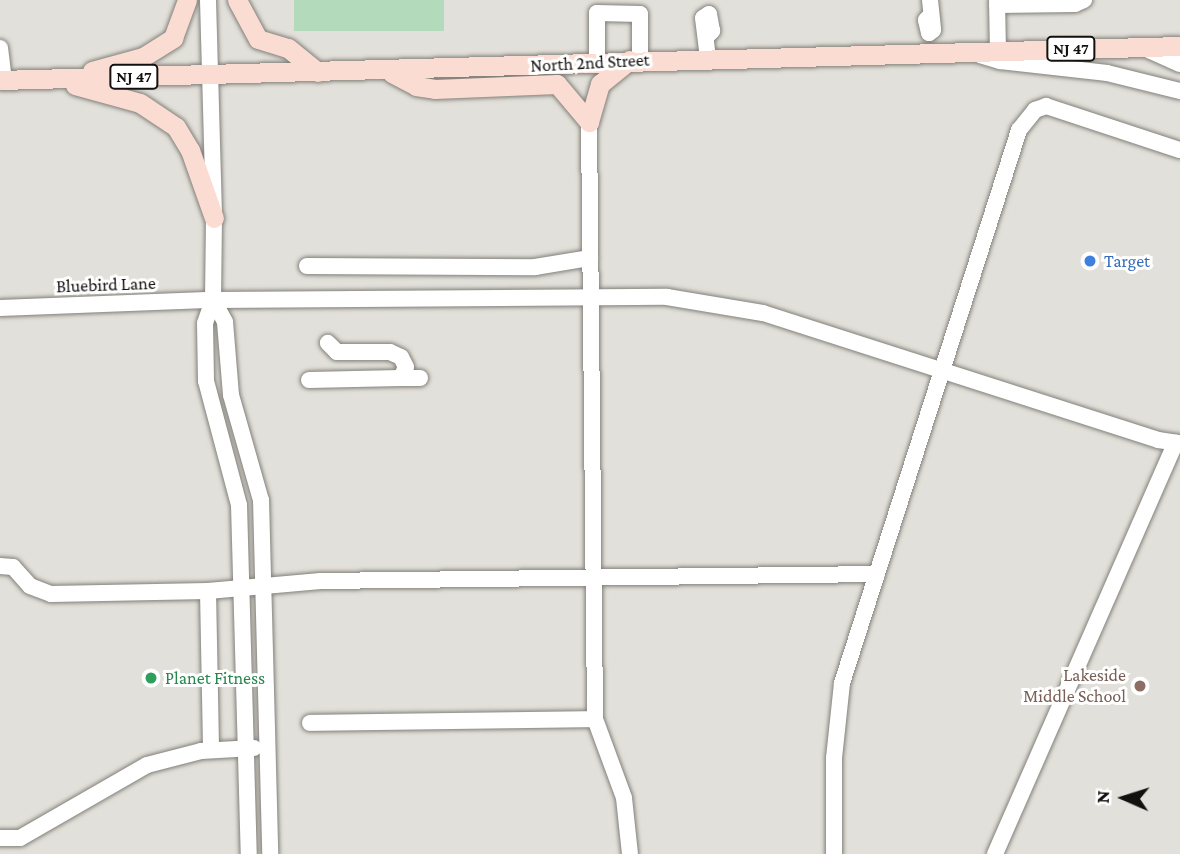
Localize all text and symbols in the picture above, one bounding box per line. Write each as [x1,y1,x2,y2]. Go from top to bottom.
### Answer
road number: NJ 47 [1045,36,1097,61]
street label: North 2nd Street [530,49,650,77]
road number: NJ 47 [108,64,160,90]
place label: Target [1104,250,1150,272]
marker: Target [1082,253,1098,269]
street label: Bluebird Lane [56,272,156,298]
place label: Lakeside Middle School [1023,665,1126,708]
place label: Planet Fitness [165,667,265,689]
marker: Planet Fitness [143,670,159,686]
marker: Lakeside Middle School [1132,678,1148,694]
north arrow [1089,763,1159,833]
text: N [1092,790,1113,804]

